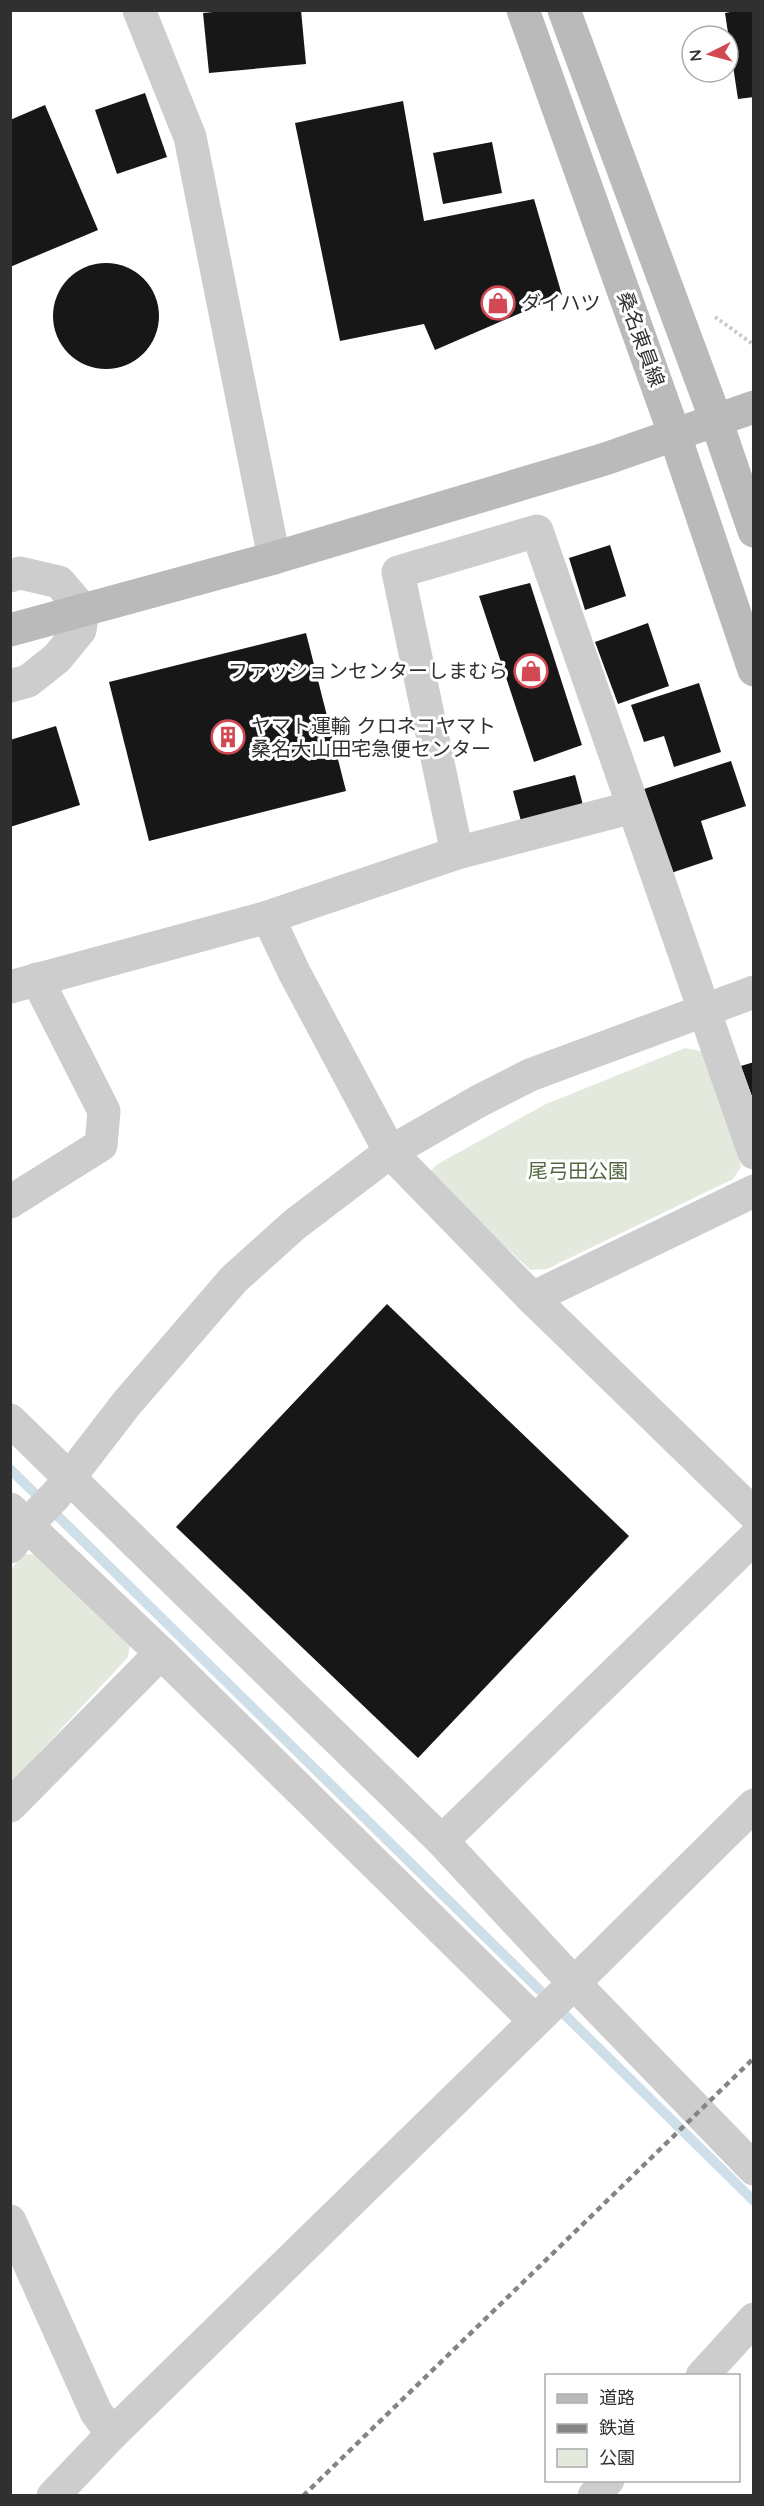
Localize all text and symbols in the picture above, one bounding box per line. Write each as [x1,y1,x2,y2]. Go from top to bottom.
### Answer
north arrow [680,24,740,84]
text: N [685,49,706,62]
shop icon: ダイハツ [480,285,516,321]
street label: 桑名東員線 [613,288,670,390]
place label: ダイハツ [521,290,601,315]
shop icon: ファッションセンターしまむら [513,653,549,689]
place label: ファッションセンターしまむら [228,658,508,683]
place label: ヤマト運輸 クロネコヤマト 桑名大山田宅急便センター [251,713,496,761]
building icon: ヤマト運輸 クロネコヤマト 桑名大山田宅急便センター [210,719,246,755]
park label: 尾弓田公園 [528,1158,628,1183]
legend [545,2374,740,2482]
text: 道路 [599,2386,635,2409]
text: 鉄道 [599,2416,635,2439]
text: 公園 [599,2446,635,2469]

